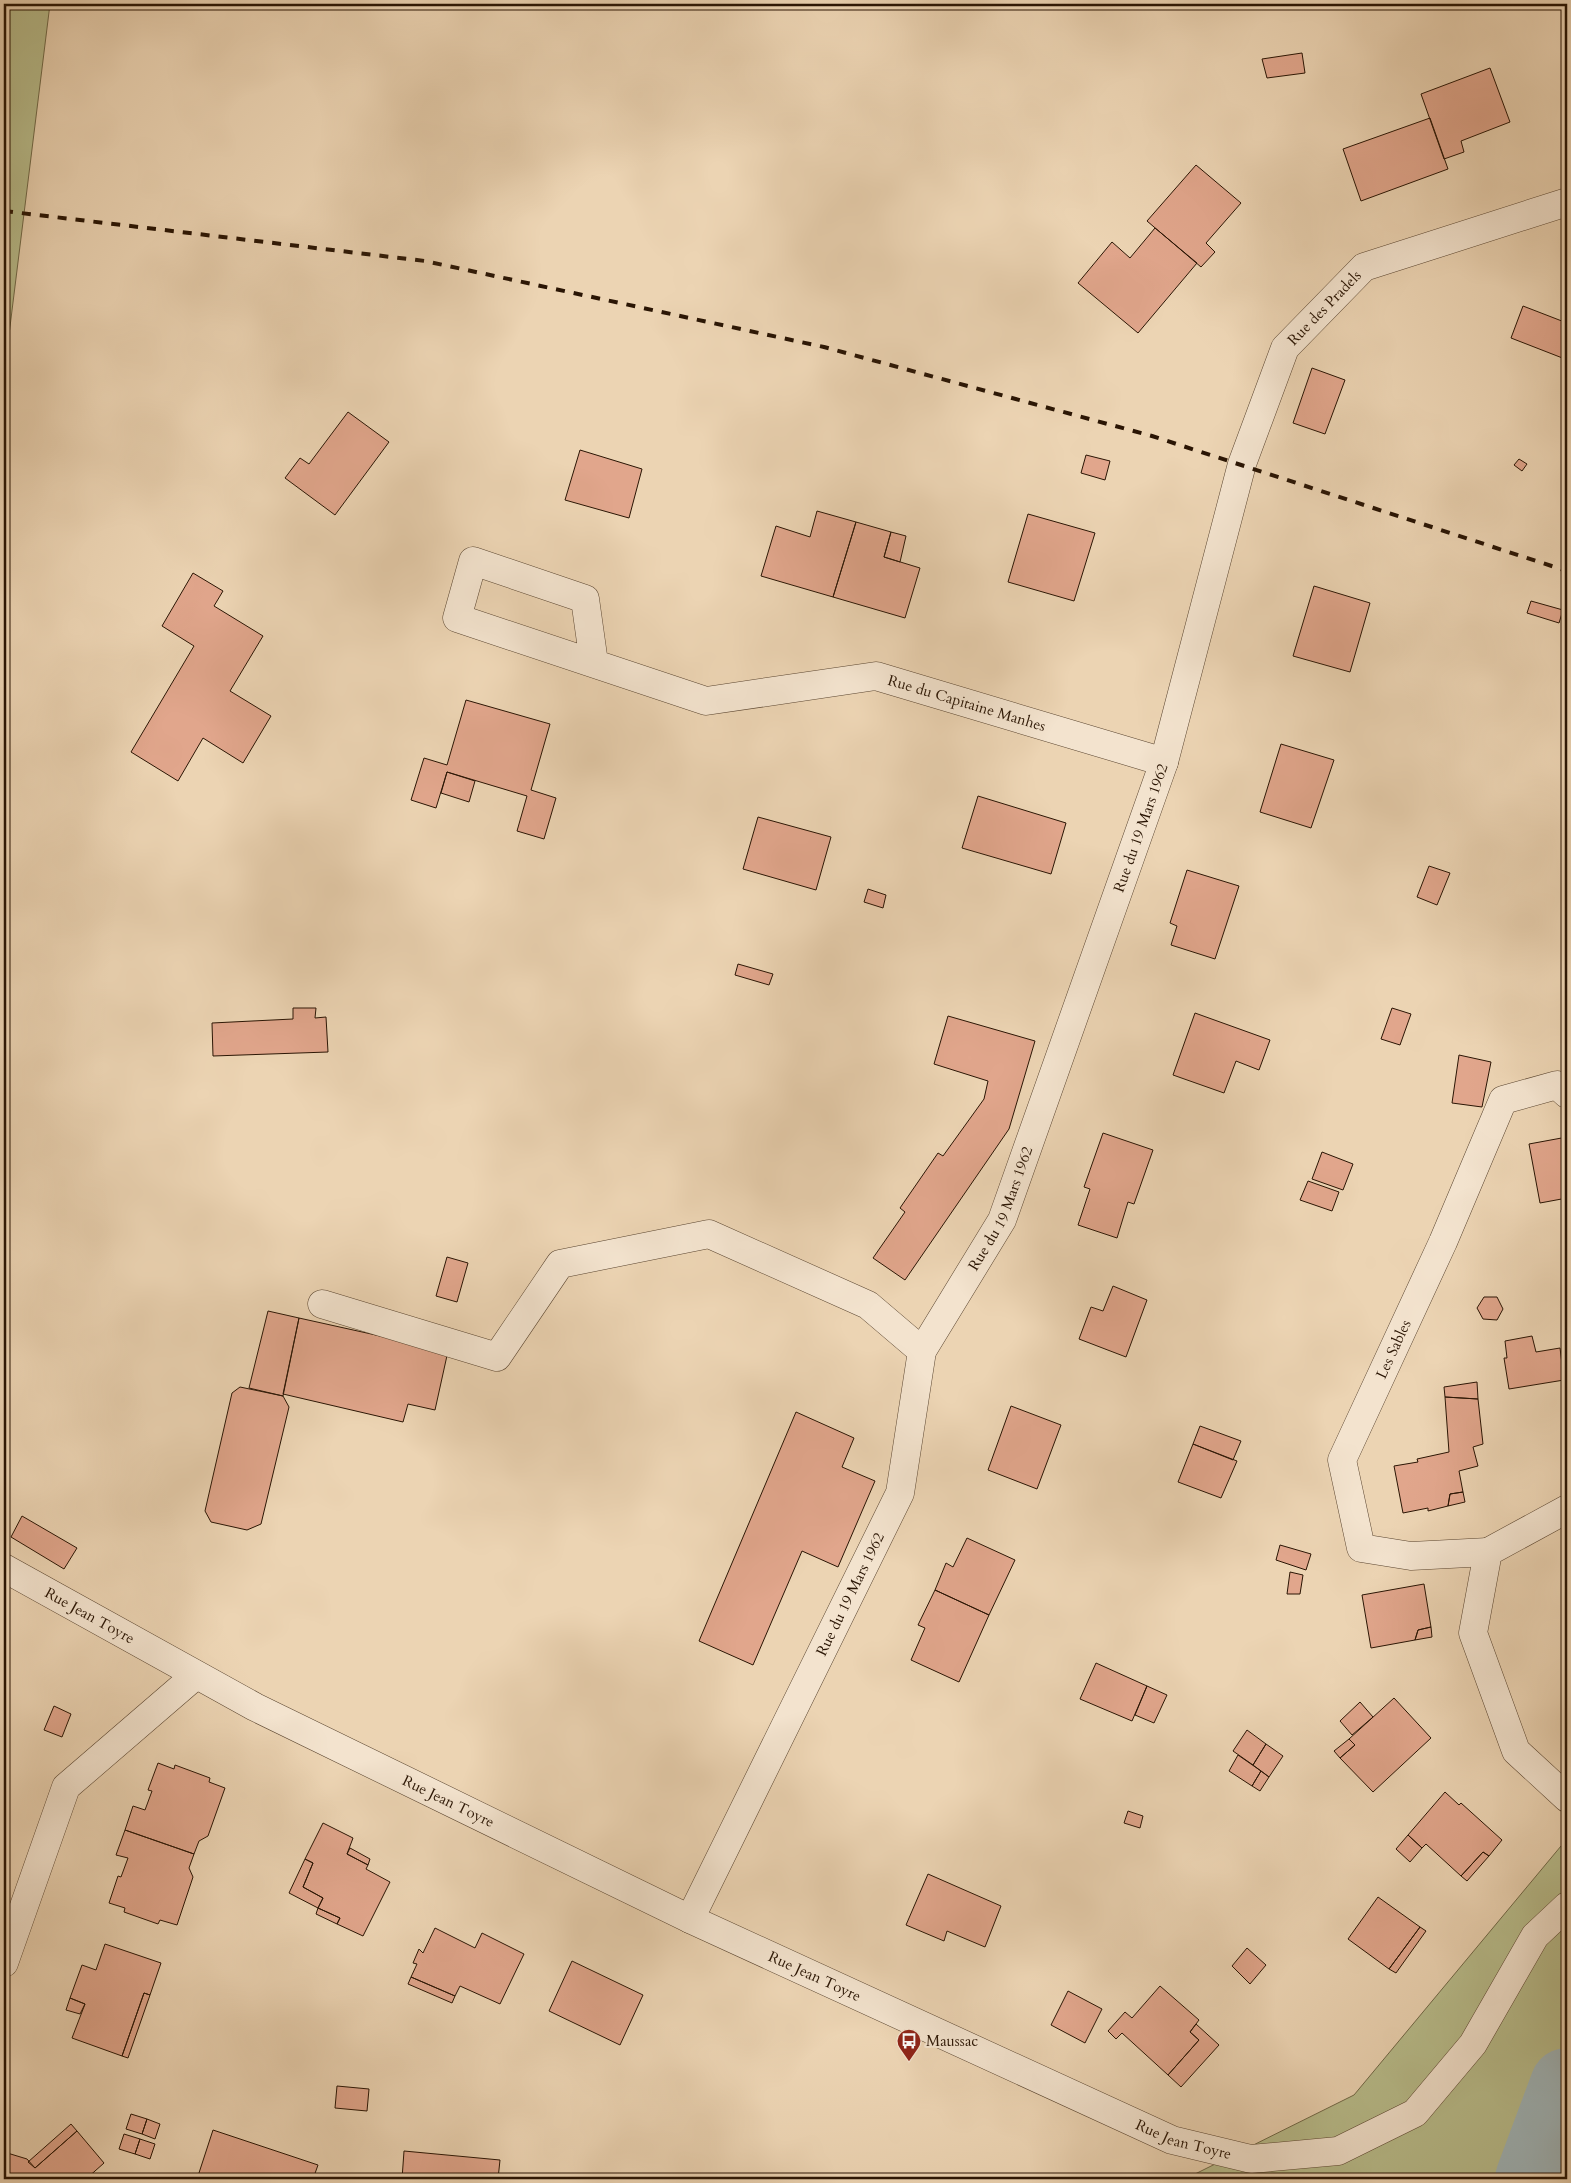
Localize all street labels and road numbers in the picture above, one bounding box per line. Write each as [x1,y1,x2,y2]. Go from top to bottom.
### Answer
street label: Rue des Pradels [1283,266,1366,350]
street label: Rue du Capitaine Manhes [885,670,1048,736]
street label: Rue du 19 Mars 1962 [1109,761,1173,895]
street label: Rue du 19 Mars 1962 [963,1143,1037,1274]
street label: Les Sables [1371,1316,1416,1382]
street label: Rue du 19 Mars 1962 [811,1529,889,1659]
street label: Rue Jean Toyre [41,1583,138,1648]
street label: Rue Jean Toyre [399,1770,498,1832]
street label: Rue Jean Toyre [765,1946,864,2006]
street label: Rue Jean Toyre [1132,2115,1234,2164]

